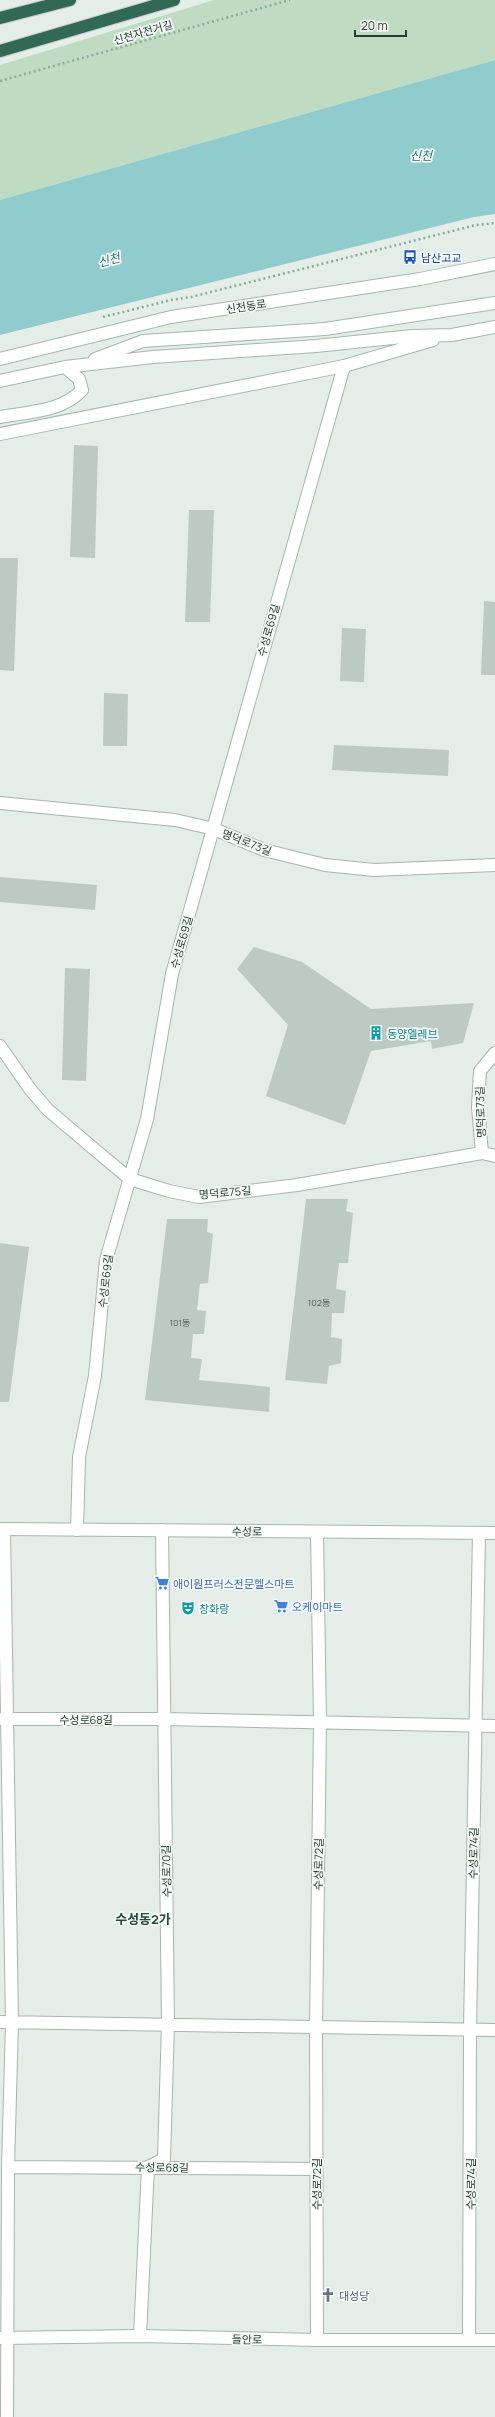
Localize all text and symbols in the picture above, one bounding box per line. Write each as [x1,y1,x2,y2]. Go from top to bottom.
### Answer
scale bar [355,12,406,38]
street label: 신천자전거길 [112,16,174,48]
text: 20 m [361,17,388,34]
water label: 신천 [410,147,434,164]
water label: 신천 [96,248,124,271]
bus stop icon: 남산고교 [402,249,418,265]
place label: 남산고교 [421,250,461,265]
street label: 신천동로 [225,295,267,317]
street label: 수성로69길 [253,602,283,658]
street label: 명덕로73길 [220,826,274,858]
street label: 수성로69길 [166,914,196,970]
building icon: 동양엘레브 [368,1025,384,1041]
place label: 동양엘레브 [387,1026,438,1041]
street label: 명덕로73길 [472,1086,488,1138]
street label: 명덕로75길 [198,1182,252,1202]
street label: 수성로69길 [94,1253,116,1309]
house number: 102동 [308,1296,330,1309]
house number: 101동 [170,1316,190,1329]
street label: 수성로 [232,1523,262,1539]
supermarket icon: 애이원프러스전문헬스마트 [154,1575,170,1591]
place label: 애이원프러스전문헬스마트 [173,1576,294,1591]
supermarket icon: 오케이마트 [273,1598,289,1614]
place label: 오케이마트 [292,1599,343,1614]
theatre icon: 창화랑 [180,1600,196,1616]
place label: 창화랑 [199,1601,229,1616]
street label: 수성로68길 [59,1712,113,1727]
street label: 수성로74길 [465,1827,481,1879]
street label: 수성로72길 [310,1838,326,1890]
street label: 수성로70길 [158,1845,174,1897]
district label: 수성동2가 [115,1910,171,1928]
street label: 수성로72길 [309,2158,324,2210]
street label: 수성로74길 [463,2158,478,2210]
street label: 수성로68길 [135,2159,189,2175]
church icon: 대성당 [320,2287,336,2303]
place label: 대성당 [339,2288,369,2303]
street label: 들안로 [232,2331,262,2347]

